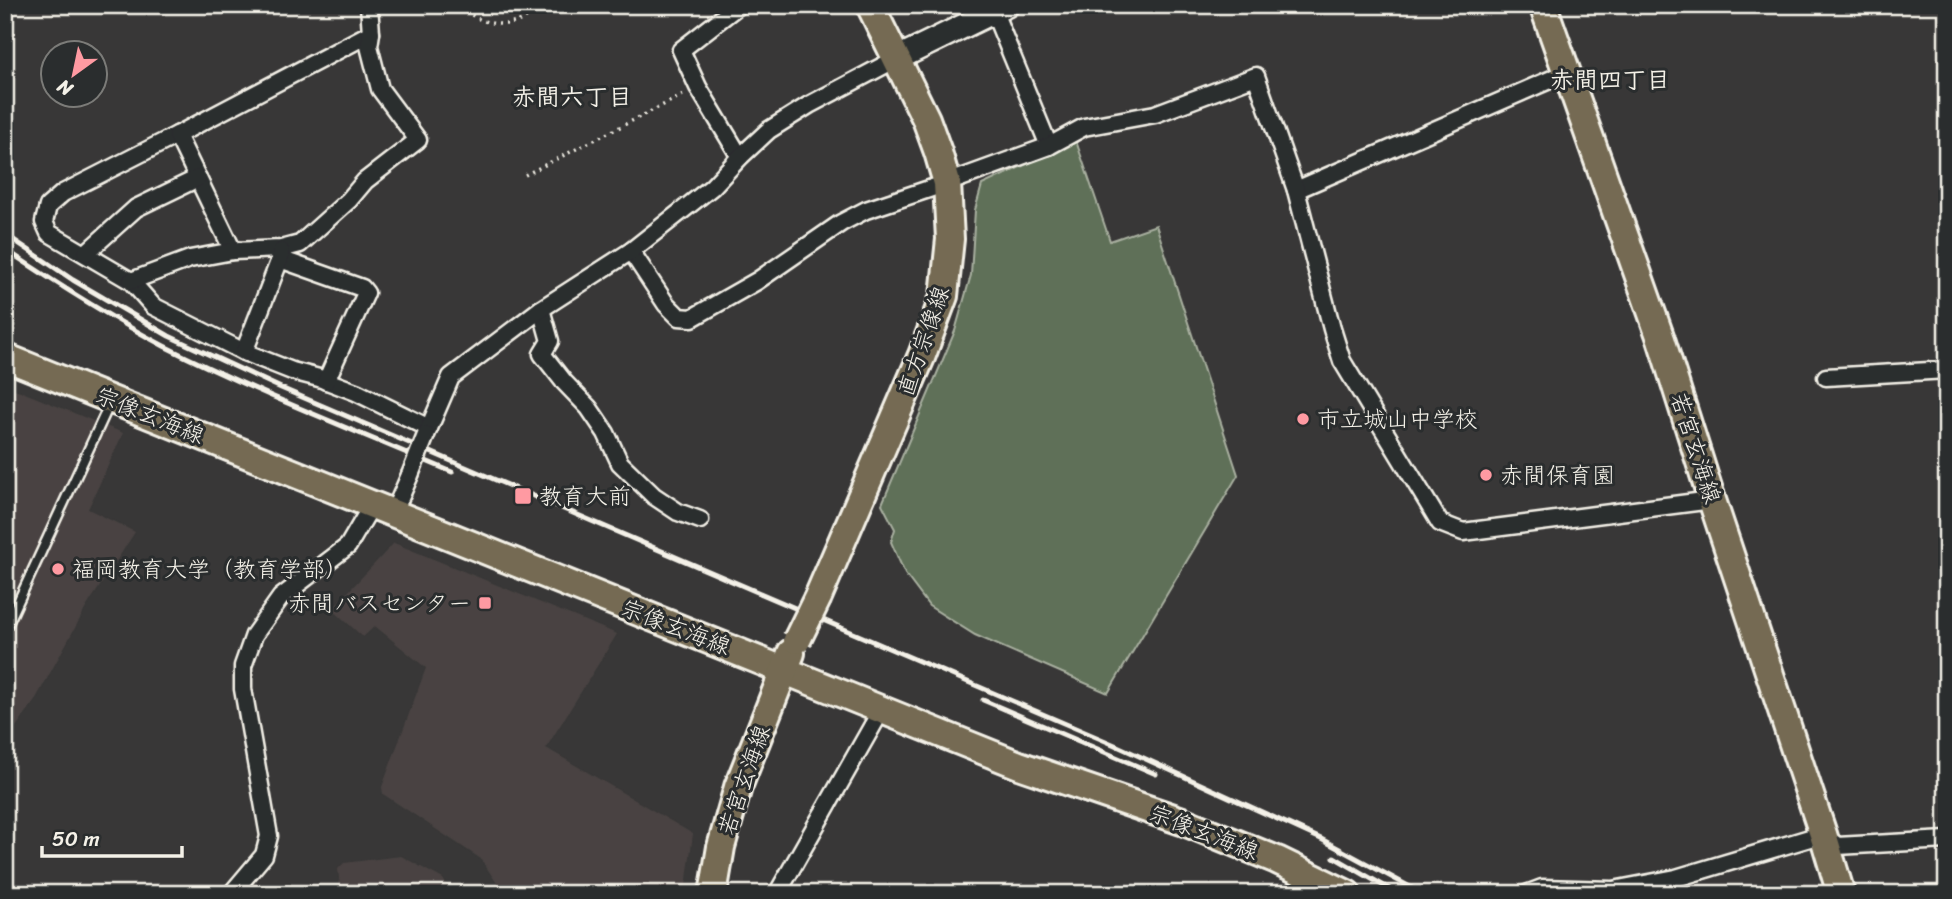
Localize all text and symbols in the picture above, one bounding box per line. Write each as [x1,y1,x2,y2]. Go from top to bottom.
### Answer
north arrow [38,38,108,108]
district label: 赤間四丁目 [1550,59,1670,101]
text: N [50,70,80,106]
district label: 赤間六丁目 [512,76,632,118]
street label: 直方宗像線 [885,280,962,402]
street label: 宗像玄海線 [89,375,211,456]
street label: 若宮玄海線 [1658,387,1733,509]
place label: 市立城山中学校 [1317,399,1478,440]
marker: 市立城山中学校 [1295,411,1311,427]
place label: 赤間保育園 [1500,455,1615,496]
marker: 赤間保育園 [1478,467,1494,483]
place label: 教育大前 [539,476,631,517]
marker: 教育大前 [513,486,533,506]
place label: 福岡教育大学（教育学部） [72,549,348,590]
marker: 福岡教育大学（教育学部） [50,561,66,577]
place label: 赤間バスセンター [288,583,471,624]
street label: 宗像玄海線 [615,588,737,667]
marker: 赤間バスセンター [477,595,493,611]
street label: 若宮玄海線 [706,719,783,841]
street label: 宗像玄海線 [1143,793,1265,872]
scale bar [42,815,182,859]
text: 50 m [52,820,100,858]

